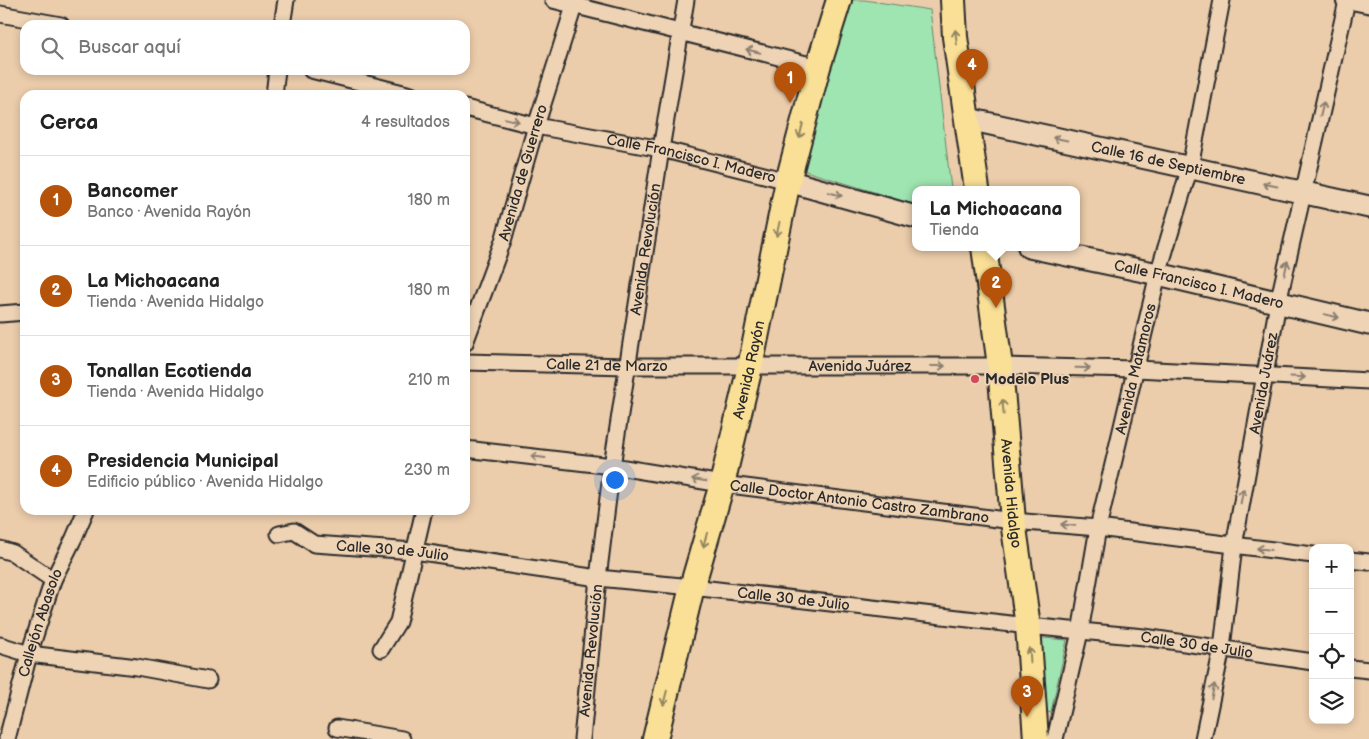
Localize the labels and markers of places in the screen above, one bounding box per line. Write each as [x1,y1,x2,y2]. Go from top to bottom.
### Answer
pin: 4 [956,49,988,90]
pin: 1 [774,62,806,103]
pin: 2 [980,267,1012,308]
place label: Modelo Plus [985,370,1069,389]
marker: Modelo Plus [969,373,981,385]
pin: 3 [1011,676,1043,717]

